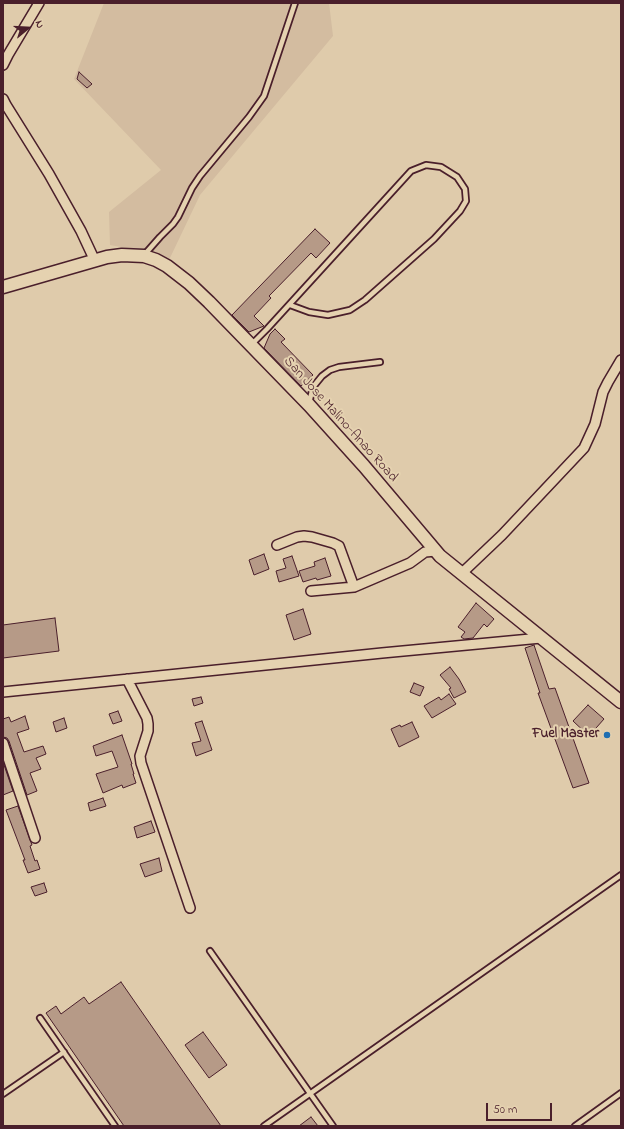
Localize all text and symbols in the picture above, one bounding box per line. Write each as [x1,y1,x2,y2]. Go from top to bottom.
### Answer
north arrow [8,8,48,48]
text: N [31,18,48,30]
street label: San Jose Malino-Anao Road [279,354,401,486]
place label: Fuel Master [532,727,599,743]
marker: Fuel Master [602,730,612,740]
scale bar [488,1095,554,1121]
text: 50 m [493,1101,517,1119]

